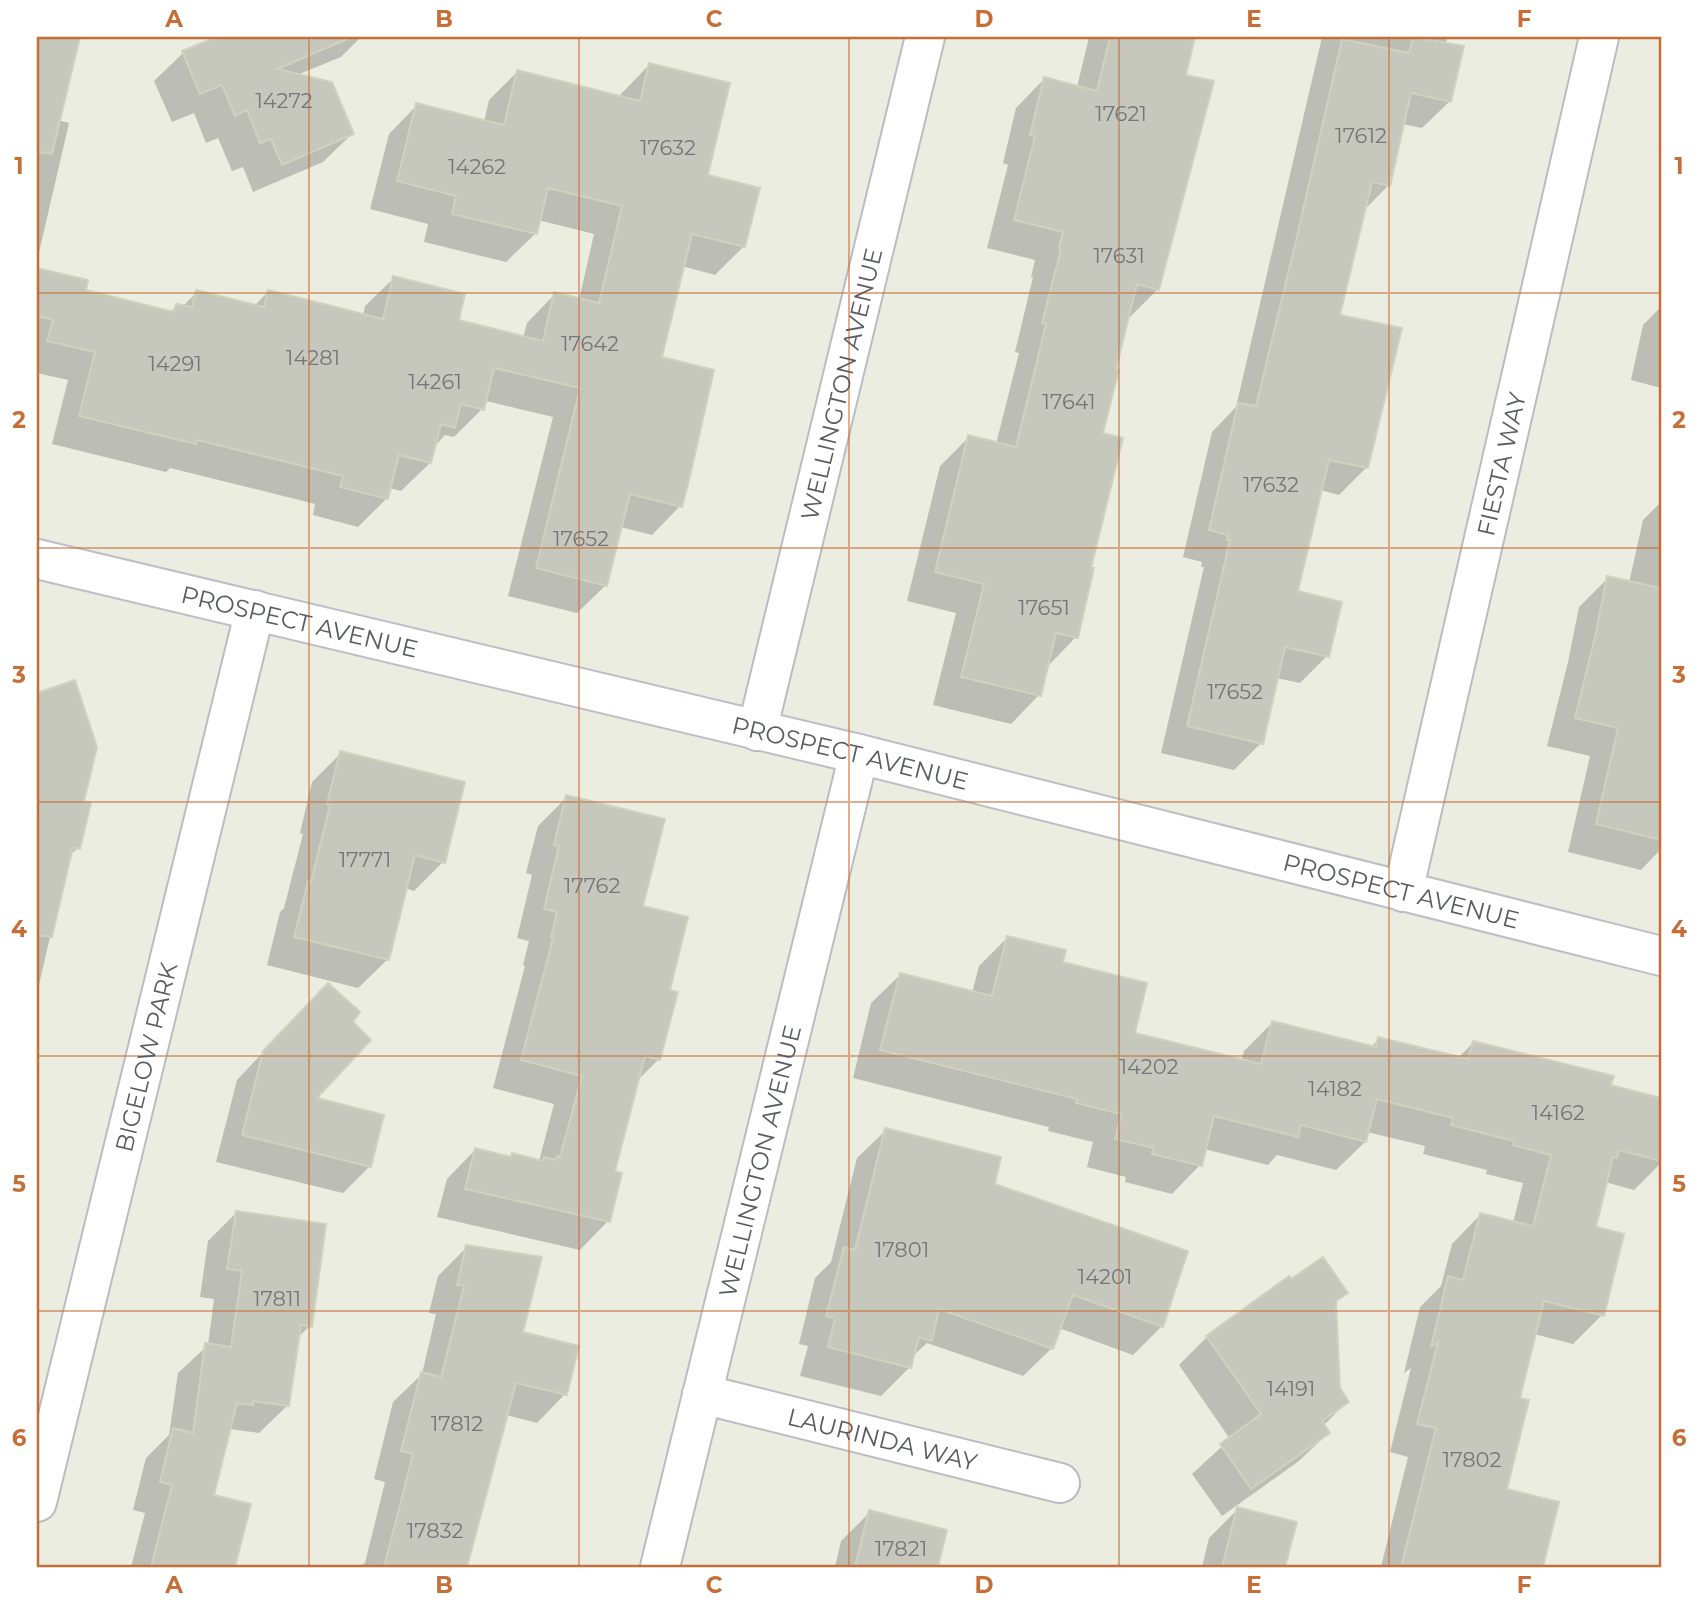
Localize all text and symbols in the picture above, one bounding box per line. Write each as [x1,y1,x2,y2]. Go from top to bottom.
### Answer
text: A [164,5,183,33]
text: B [435,5,453,33]
text: C [706,5,723,33]
text: D [975,5,994,33]
text: E [1246,5,1262,33]
text: F [1517,5,1532,33]
house number: 14272 [255,88,313,113]
house number: 17621 [1095,101,1147,126]
house number: 17612 [1335,123,1387,148]
house number: 17632 [640,135,696,160]
text: 1 [14,152,24,180]
text: 1 [1674,152,1684,180]
house number: 14262 [448,154,506,179]
house number: 17631 [1093,243,1145,268]
street label: WELLINGTON AVENUE [794,245,888,523]
house number: 17642 [561,331,619,356]
house number: 14281 [286,345,340,370]
house number: 14291 [148,351,202,376]
house number: 14261 [408,369,462,394]
house number: 17641 [1042,389,1096,414]
street label: FIESTA WAY [1471,389,1532,539]
text: 2 [12,406,26,434]
text: 2 [1672,406,1686,434]
house number: 17632 [1243,472,1299,497]
house number: 17652 [553,526,609,551]
street label: PROSPECT AVENUE [178,579,421,663]
house number: 17651 [1018,595,1070,620]
text: 3 [11,661,26,689]
text: 3 [1671,661,1686,689]
house number: 17652 [1207,679,1263,704]
street label: PROSPECT AVENUE [729,710,972,796]
house number: 17771 [339,847,391,872]
street label: PROSPECT AVENUE [1280,847,1522,934]
house number: 17762 [564,873,620,898]
text: 4 [11,915,27,943]
text: 4 [1671,915,1687,943]
street label: BIGELOW PARK [109,959,183,1155]
street label: WELLINGTON AVENUE [712,1022,807,1300]
house number: 14202 [1119,1054,1179,1079]
house number: 14182 [1308,1076,1362,1101]
house number: 14162 [1531,1100,1585,1125]
text: 5 [12,1170,26,1198]
text: 5 [1672,1170,1686,1198]
house number: 17801 [875,1237,929,1262]
house number: 14201 [1078,1264,1132,1289]
house number: 17811 [253,1286,301,1311]
house number: 14191 [1267,1376,1315,1401]
street label: LAURINDA WAY [785,1401,981,1477]
house number: 17812 [431,1411,483,1436]
text: 6 [12,1424,27,1452]
text: 6 [1672,1424,1687,1452]
house number: 17802 [1443,1447,1501,1472]
house number: 17832 [407,1518,463,1543]
house number: 17821 [875,1536,927,1561]
text: A [164,1571,183,1599]
text: B [435,1571,453,1599]
text: C [706,1571,723,1599]
text: D [975,1571,994,1599]
text: E [1246,1571,1262,1599]
text: F [1517,1571,1532,1599]

